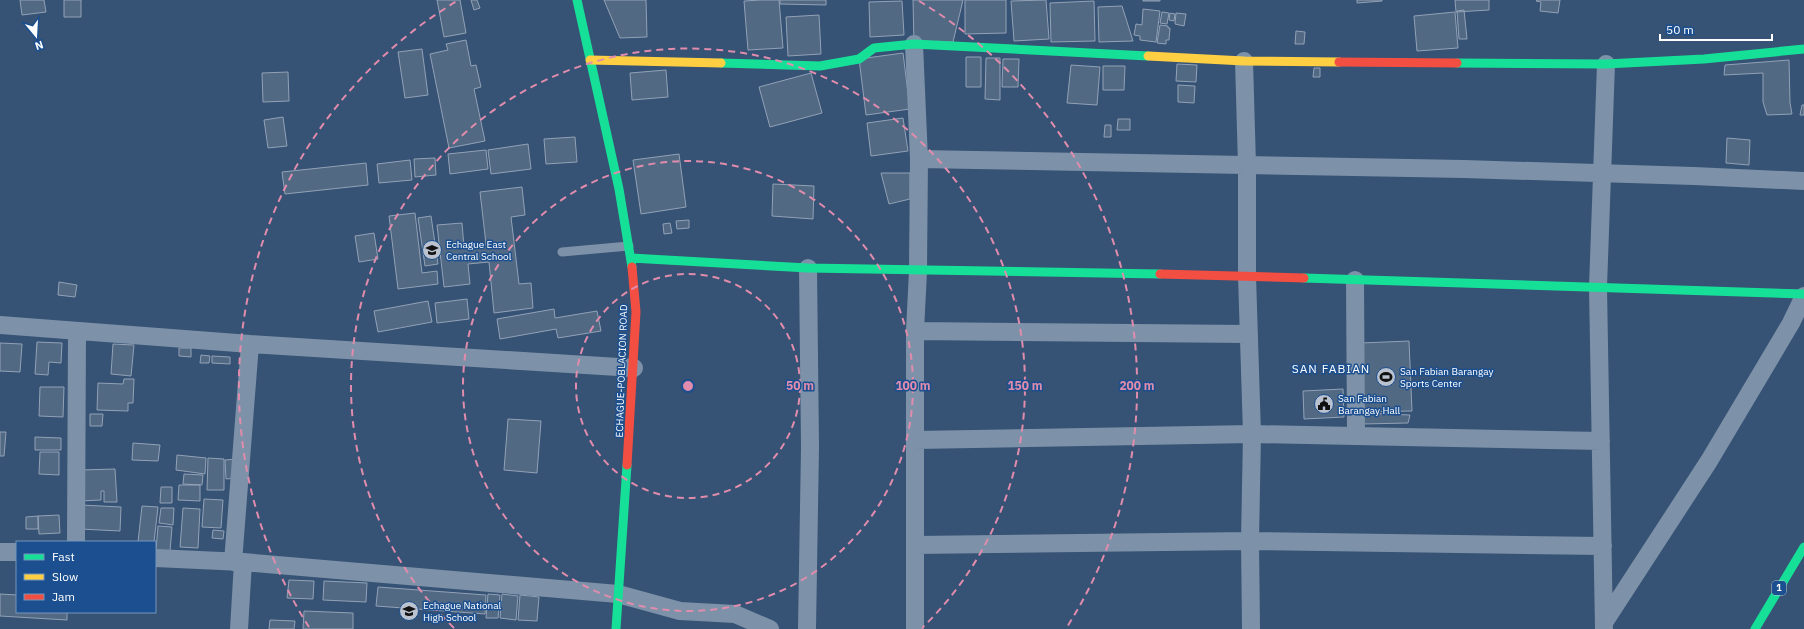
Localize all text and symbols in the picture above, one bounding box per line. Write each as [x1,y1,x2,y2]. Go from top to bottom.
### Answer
north arrow [16,16,56,56]
scale bar [1660,16,1772,42]
text: 50 m [1666,22,1694,37]
text: N [33,38,45,53]
place label: Echague East Central School [446,238,512,263]
school or university icon: Echague East Central School [421,239,443,261]
street label: ECHAGUE-POBLACION ROAD [613,304,630,438]
district label: SAN FABIAN [1292,361,1370,376]
place label: San Fabian Barangay Sports Center [1400,365,1493,390]
sports icon: San Fabian Barangay Sports Center [1375,366,1397,388]
text: 50 m [786,378,814,393]
text: 100 m [895,378,931,393]
text: 150 m [1007,378,1043,393]
text: 200 m [1119,378,1155,393]
centre of rings [681,379,695,393]
place label: San Fabian Barangay Hall [1338,392,1400,417]
public building icon: San Fabian Barangay Hall [1313,393,1335,415]
legend [16,541,156,613]
text: Fast [52,549,75,564]
text: Slow [52,569,78,584]
road number: 1 [1772,581,1786,595]
text: Jam [52,589,75,604]
place label: Echague National High School [423,599,502,624]
school or university icon: Echague National High School [398,600,420,622]

